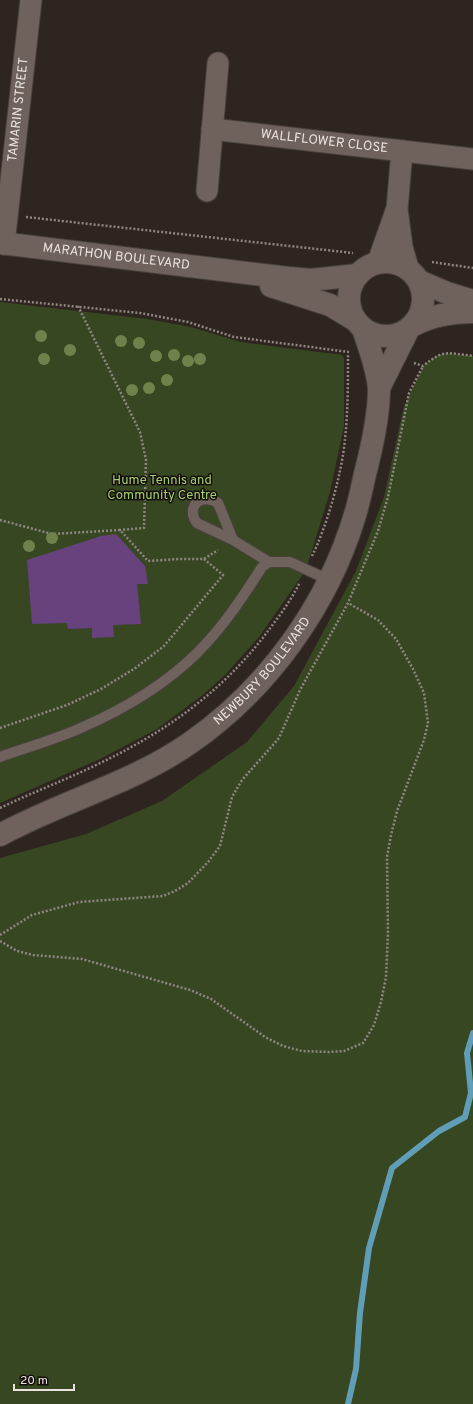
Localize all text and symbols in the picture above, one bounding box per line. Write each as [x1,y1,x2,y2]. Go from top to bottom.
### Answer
street label: TAMARIN STREET [5,57,33,163]
street label: WALLFLOWER CLOSE [260,127,389,157]
street label: MARATHON BOULEVARD [42,240,191,274]
park label: Hume Tennis and Community Centre [107,473,217,504]
street label: NEWBURY BOULEVARD [211,614,314,729]
scale bar [14,1366,74,1392]
text: 20 m [20,1373,48,1389]

